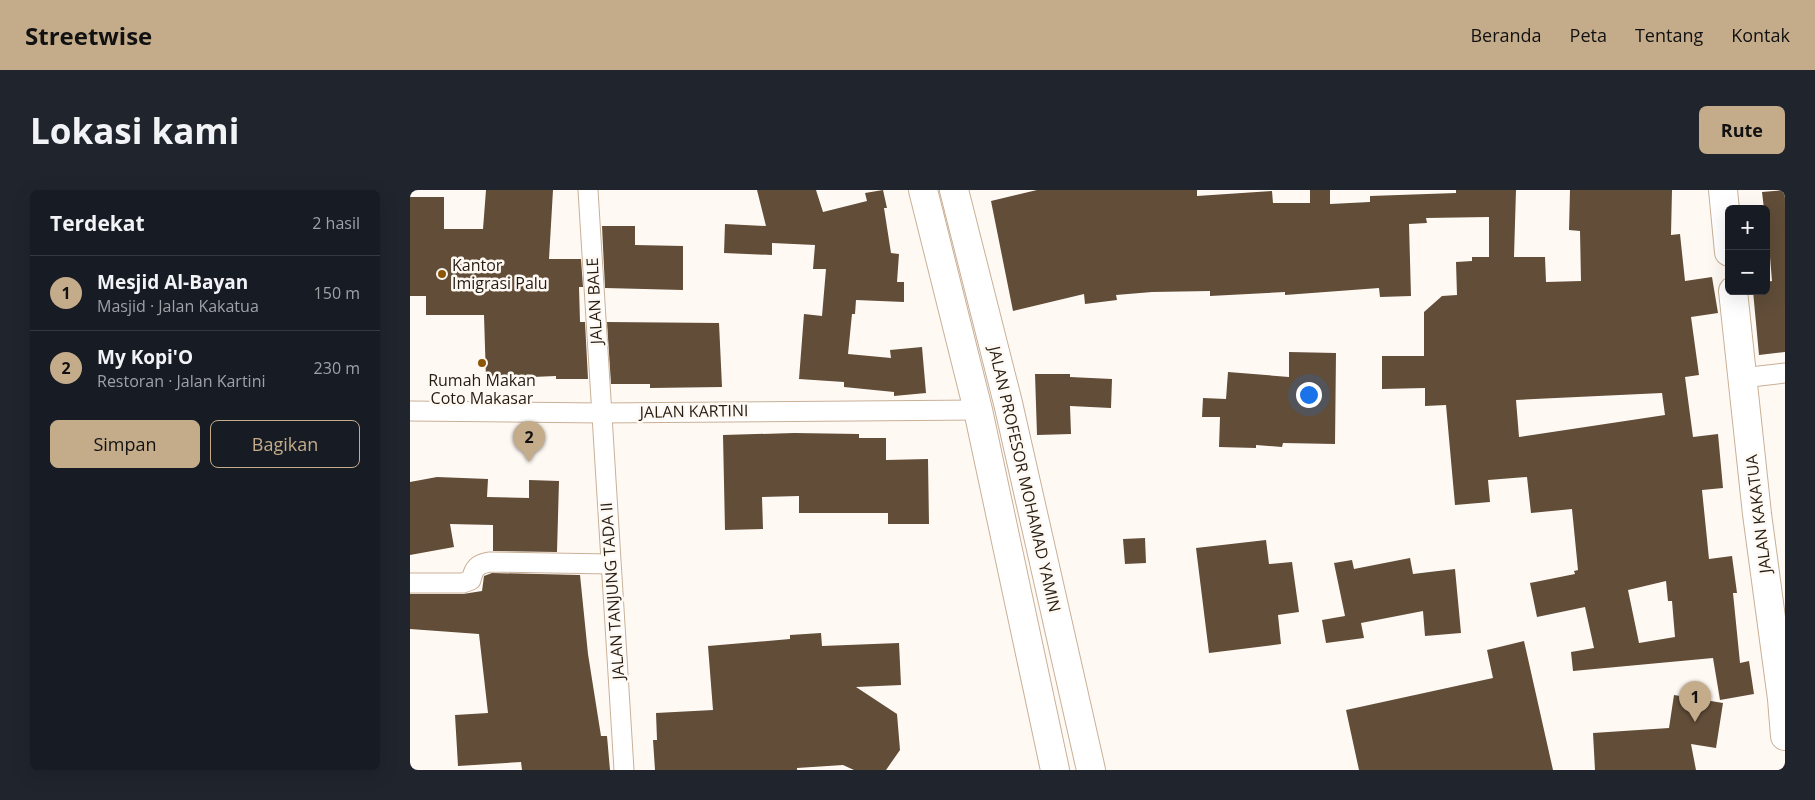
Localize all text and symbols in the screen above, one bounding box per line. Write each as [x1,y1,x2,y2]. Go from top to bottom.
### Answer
text: Streetwise [25,19,152,52]
text: Beranda [1470,23,1542,47]
text: Peta [1570,23,1607,47]
text: Tentang [1635,23,1703,47]
text: Kontak [1731,23,1790,47]
button: Rute [1699,106,1785,154]
text: Lokasi kami [30,107,239,154]
map controls [1725,205,1770,295]
button: + [1725,205,1770,250]
text: Terdekat [50,209,145,237]
text: 2 hasil [312,212,360,234]
button: − [1725,250,1770,295]
place label: Kantor Imigrasi Palu [452,254,548,294]
street label: JALAN BALE [581,257,607,347]
marker: Kantor Imigrasi Palu [436,268,448,280]
text: Mesjid Al-Bayan [97,269,248,295]
text: 1 [61,282,71,304]
text: 150 m [314,282,360,304]
text: Masjid · Jalan Kakatua [97,295,259,317]
street label: JALAN PROFESOR MOHAMAD YAMIN [983,342,1066,614]
text: My Kopi'O [97,344,193,370]
text: 2 [61,357,71,379]
text: 230 m [314,357,360,379]
marker: Rumah Makan Coto Makasar [476,357,488,369]
place label: Rumah Makan Coto Makasar [428,369,536,409]
text: Restoran · Jalan Kartini [97,370,265,392]
your location [1296,382,1322,408]
street label: JALAN KARTINI [637,399,749,423]
button: Simpan [50,420,200,468]
button: Bagikan [210,420,360,468]
pin: 2 [513,421,545,462]
street label: JALAN KAKATUA [1740,452,1776,577]
street label: JALAN TANJUNG TADA II [595,502,629,682]
pin: 1 [1679,681,1711,722]

